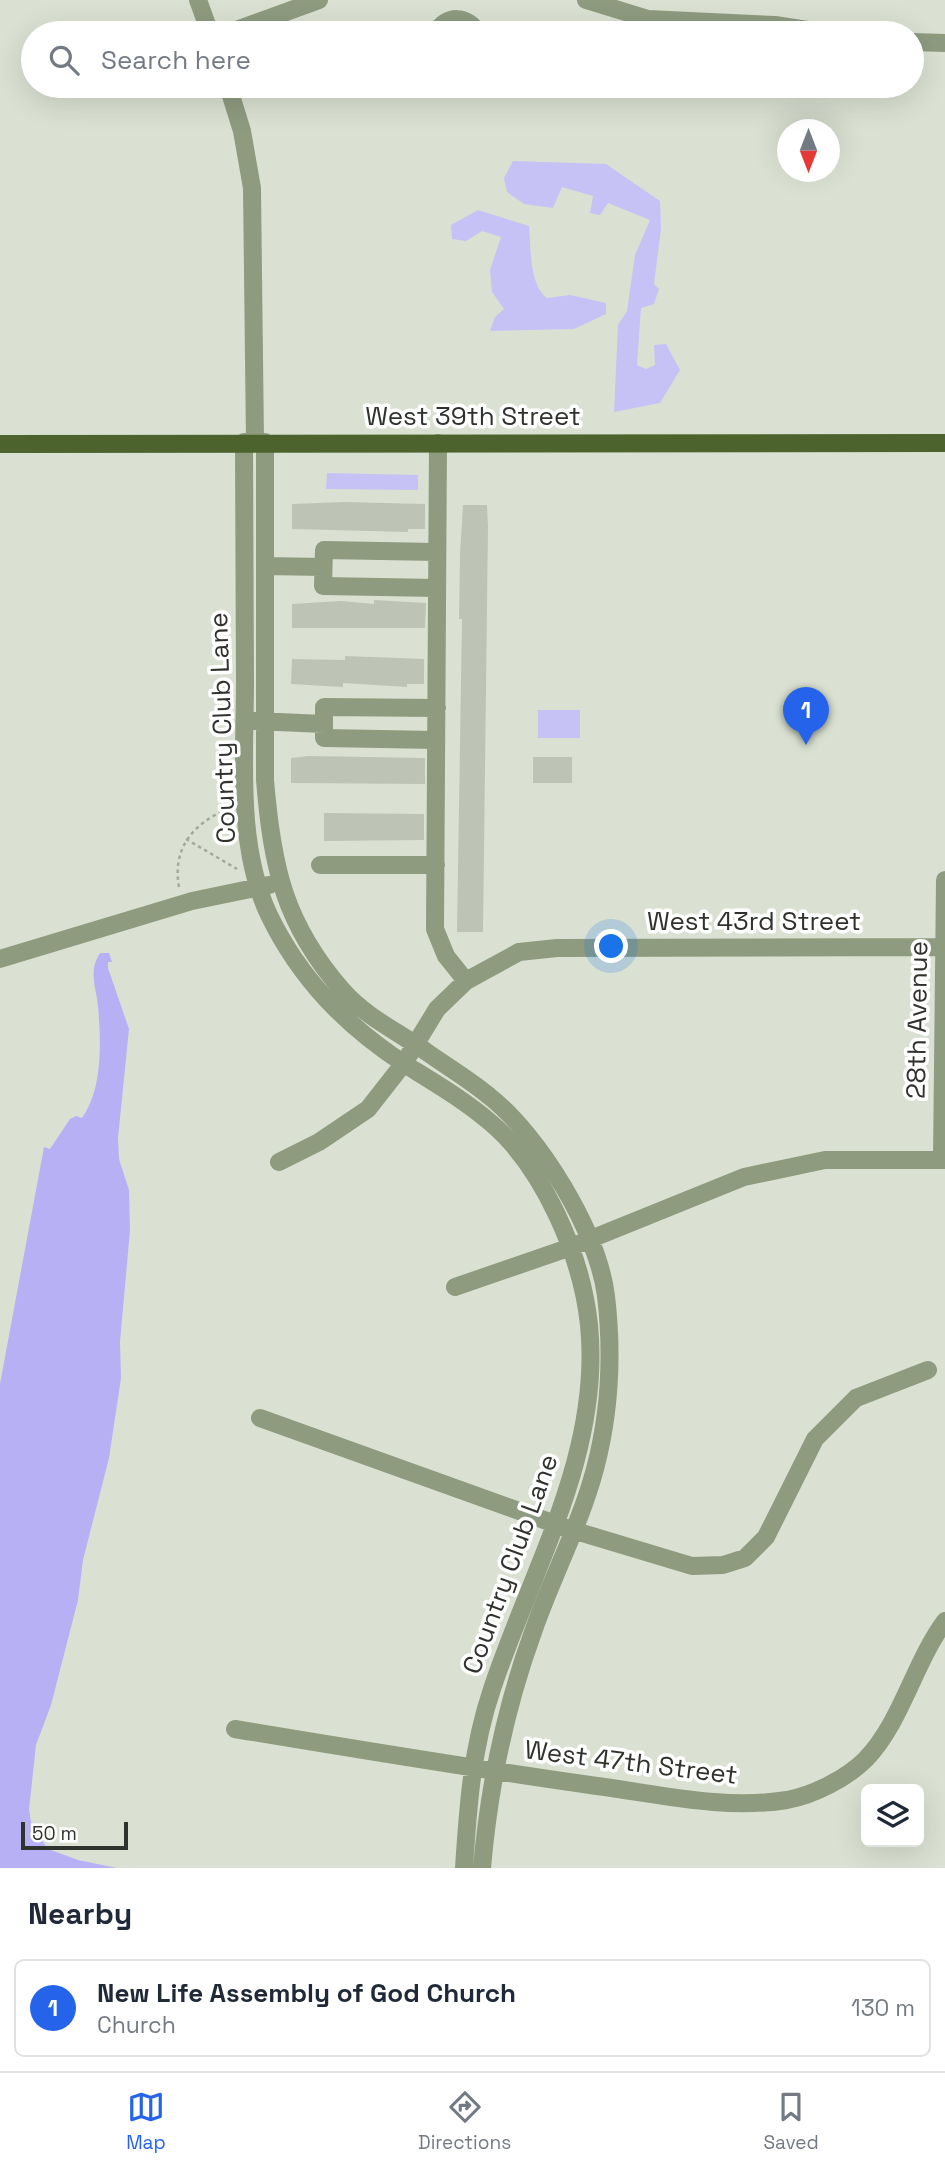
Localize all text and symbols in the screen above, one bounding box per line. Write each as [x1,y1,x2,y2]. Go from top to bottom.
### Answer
search box [21,21,924,98]
icon: search [45,41,83,79]
text: Search here [101,43,251,77]
north arrow [777,119,840,182]
street label: West 39th Street [365,399,581,433]
street label: Country Club Lane [201,612,243,844]
pin: 1 [783,687,829,745]
street label: West 43rd Street [647,904,861,938]
your location [594,929,628,963]
street label: 28th Avenue [899,941,935,1099]
street label: Country Club Lane [454,1449,566,1679]
street label: West 47th Street [523,1732,739,1792]
map controls [861,1784,924,1847]
button: layers [861,1784,924,1847]
scale bar [21,1819,128,1851]
text: 50 m [32,1821,77,1846]
text: Nearby [28,1894,132,1933]
text: New Life Assembly of God Church [97,1976,516,2010]
text: 1 [48,1993,58,2023]
text: 130 m [851,1993,915,2023]
text: Church [97,2010,176,2040]
tab: Map [126,2088,166,2155]
tab: Directions [418,2088,511,2155]
tab: Saved [763,2088,819,2155]

